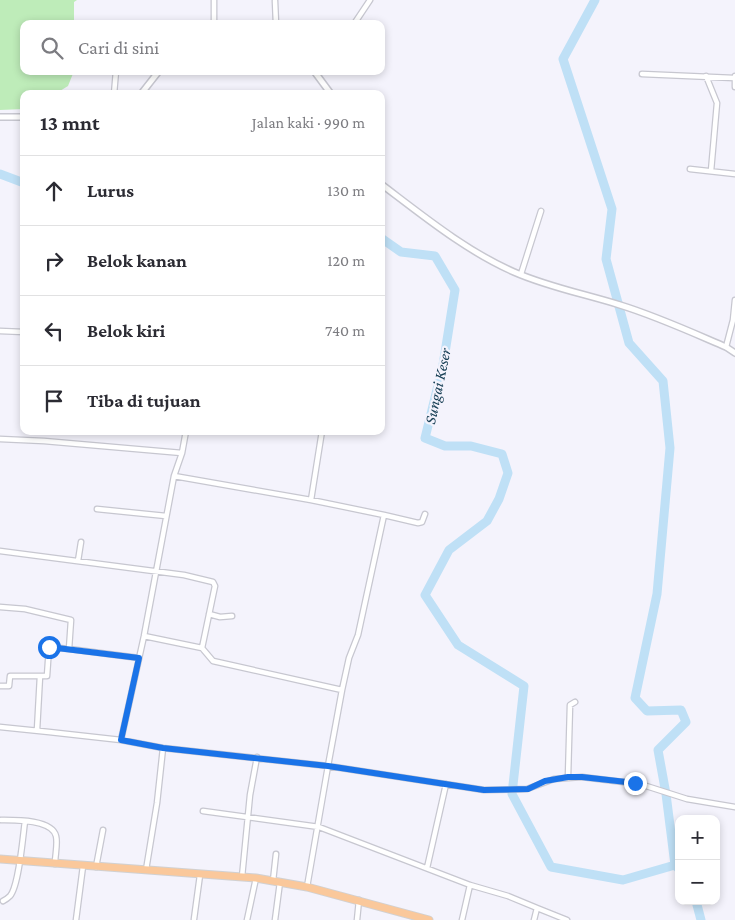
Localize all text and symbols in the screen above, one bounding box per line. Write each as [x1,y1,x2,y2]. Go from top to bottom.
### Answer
search box [20,20,385,75]
icon: search [38,34,66,62]
text: Cari di sini [78,37,159,58]
text: 13 mnt [40,111,100,135]
text: Jalan kaki · 990 m [252,114,365,131]
icon: ahead [40,177,68,205]
text: Lurus [87,180,134,201]
text: 130 m [327,182,365,199]
icon: right [40,247,68,275]
text: Belok kanan [87,250,187,271]
text: 120 m [327,252,365,269]
icon: left [40,317,68,345]
text: Belok kiri [87,320,165,341]
text: 740 m [325,322,365,339]
water label: Sungai Keser [421,346,455,426]
icon: arrive [40,387,68,415]
text: Tiba di tujuan [87,390,201,411]
route start [38,636,61,659]
route end [624,772,647,795]
map controls [675,815,720,905]
button: + [675,815,720,860]
button: − [675,860,720,905]

